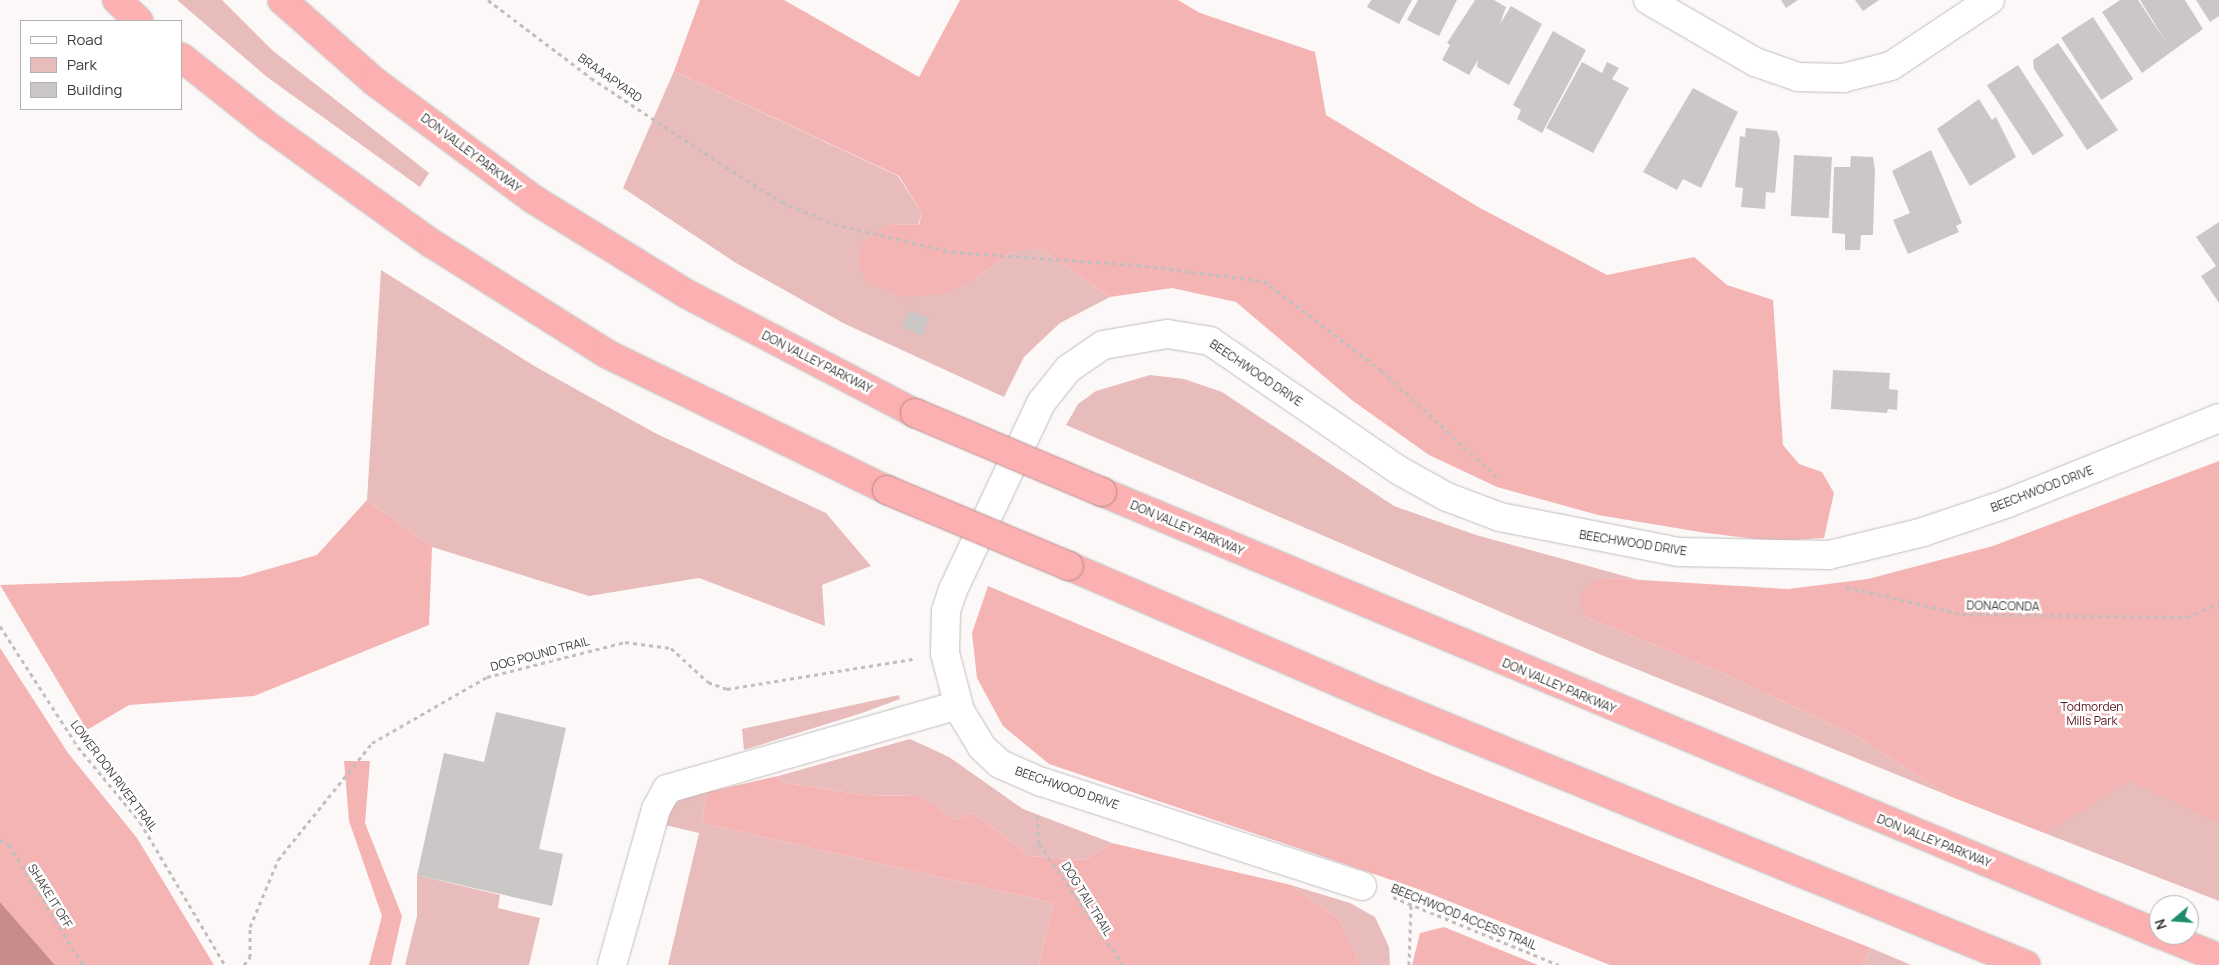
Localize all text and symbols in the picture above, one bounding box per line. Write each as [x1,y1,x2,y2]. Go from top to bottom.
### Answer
legend [20,20,182,110]
text: Road [67,29,103,50]
street label: BRAAAPYARD [575,51,645,105]
text: Park [67,54,97,75]
text: Building [67,79,122,100]
street label: DON VALLEY PARKWAY [418,110,524,196]
street label: DON VALLEY PARKWAY [759,328,875,396]
street label: BEECHWOOD DRIVE [1207,337,1305,409]
street label: BEECHWOOD DRIVE [1989,463,2095,515]
street label: DON VALLEY PARKWAY [1128,497,1246,559]
street label: BEECHWOOD DRIVE [1578,527,1688,559]
street label: DONACONDA [1966,598,2040,614]
street label: DOG POUND TRAIL [489,634,591,674]
street label: DON VALLEY PARKWAY [1500,655,1618,717]
park label: Todmorden Mills Park [2061,700,2123,728]
street label: LOWER DON RIVER TRAIL [68,718,160,834]
street label: BEECHWOOD DRIVE [1013,763,1121,813]
street label: DON VALLEY PARKWAY [1875,811,1993,871]
street label: DOG TAIL TRAIL [1058,859,1116,939]
street label: SHAKE IT OFF [25,861,75,931]
street label: BEECHWOOD ACCESS TRAIL [1389,881,1539,953]
north arrow [2149,895,2199,945]
text: N [2150,917,2171,932]

